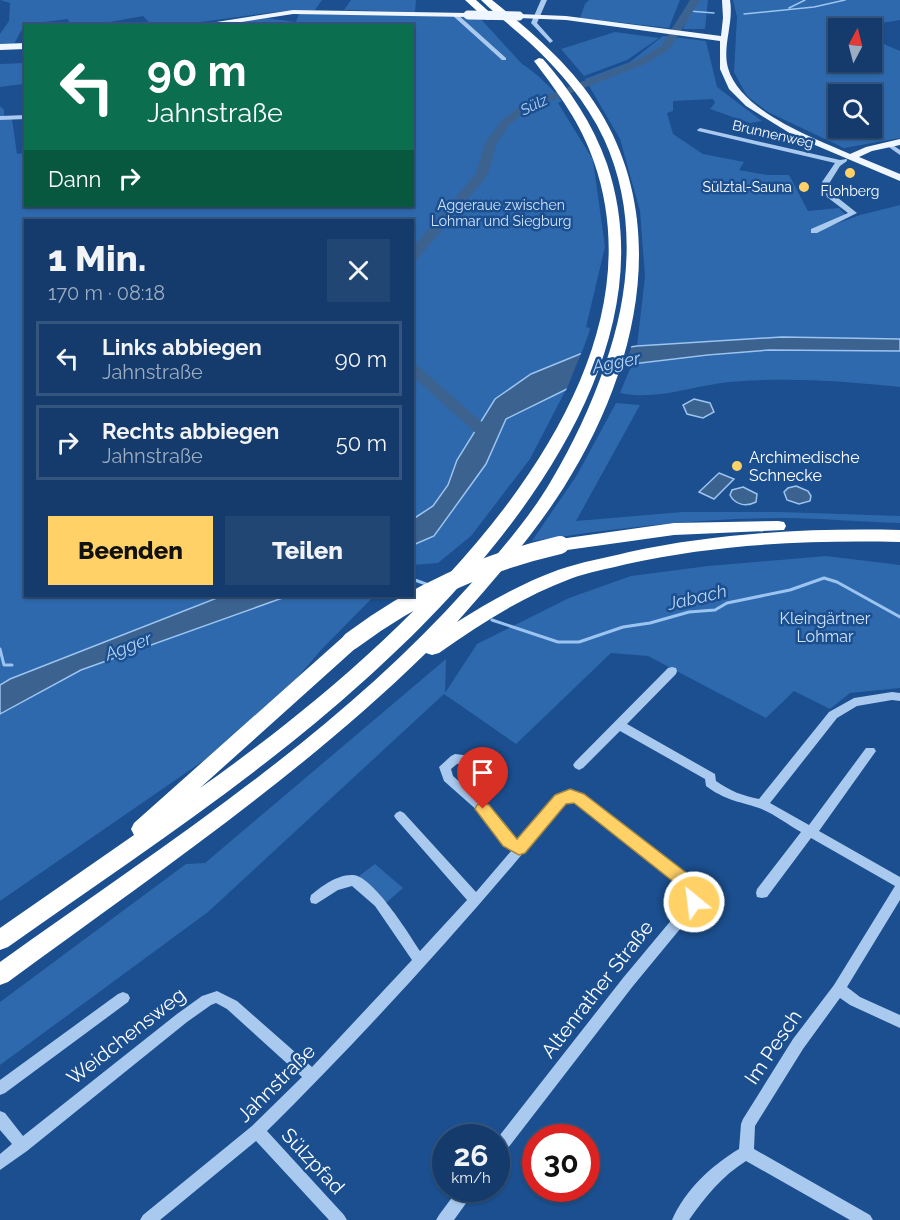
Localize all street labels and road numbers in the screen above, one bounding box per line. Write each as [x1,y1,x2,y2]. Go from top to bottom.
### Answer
street label: Brunnenweg [731,117,815,151]
street label: Altenrather Straße [536,915,658,1062]
street label: Weidchensweg [62,982,190,1090]
street label: Im Pesch [739,1005,807,1089]
street label: Jahnstraße [232,1039,320,1127]
street label: Sülzpfad [276,1123,350,1199]

